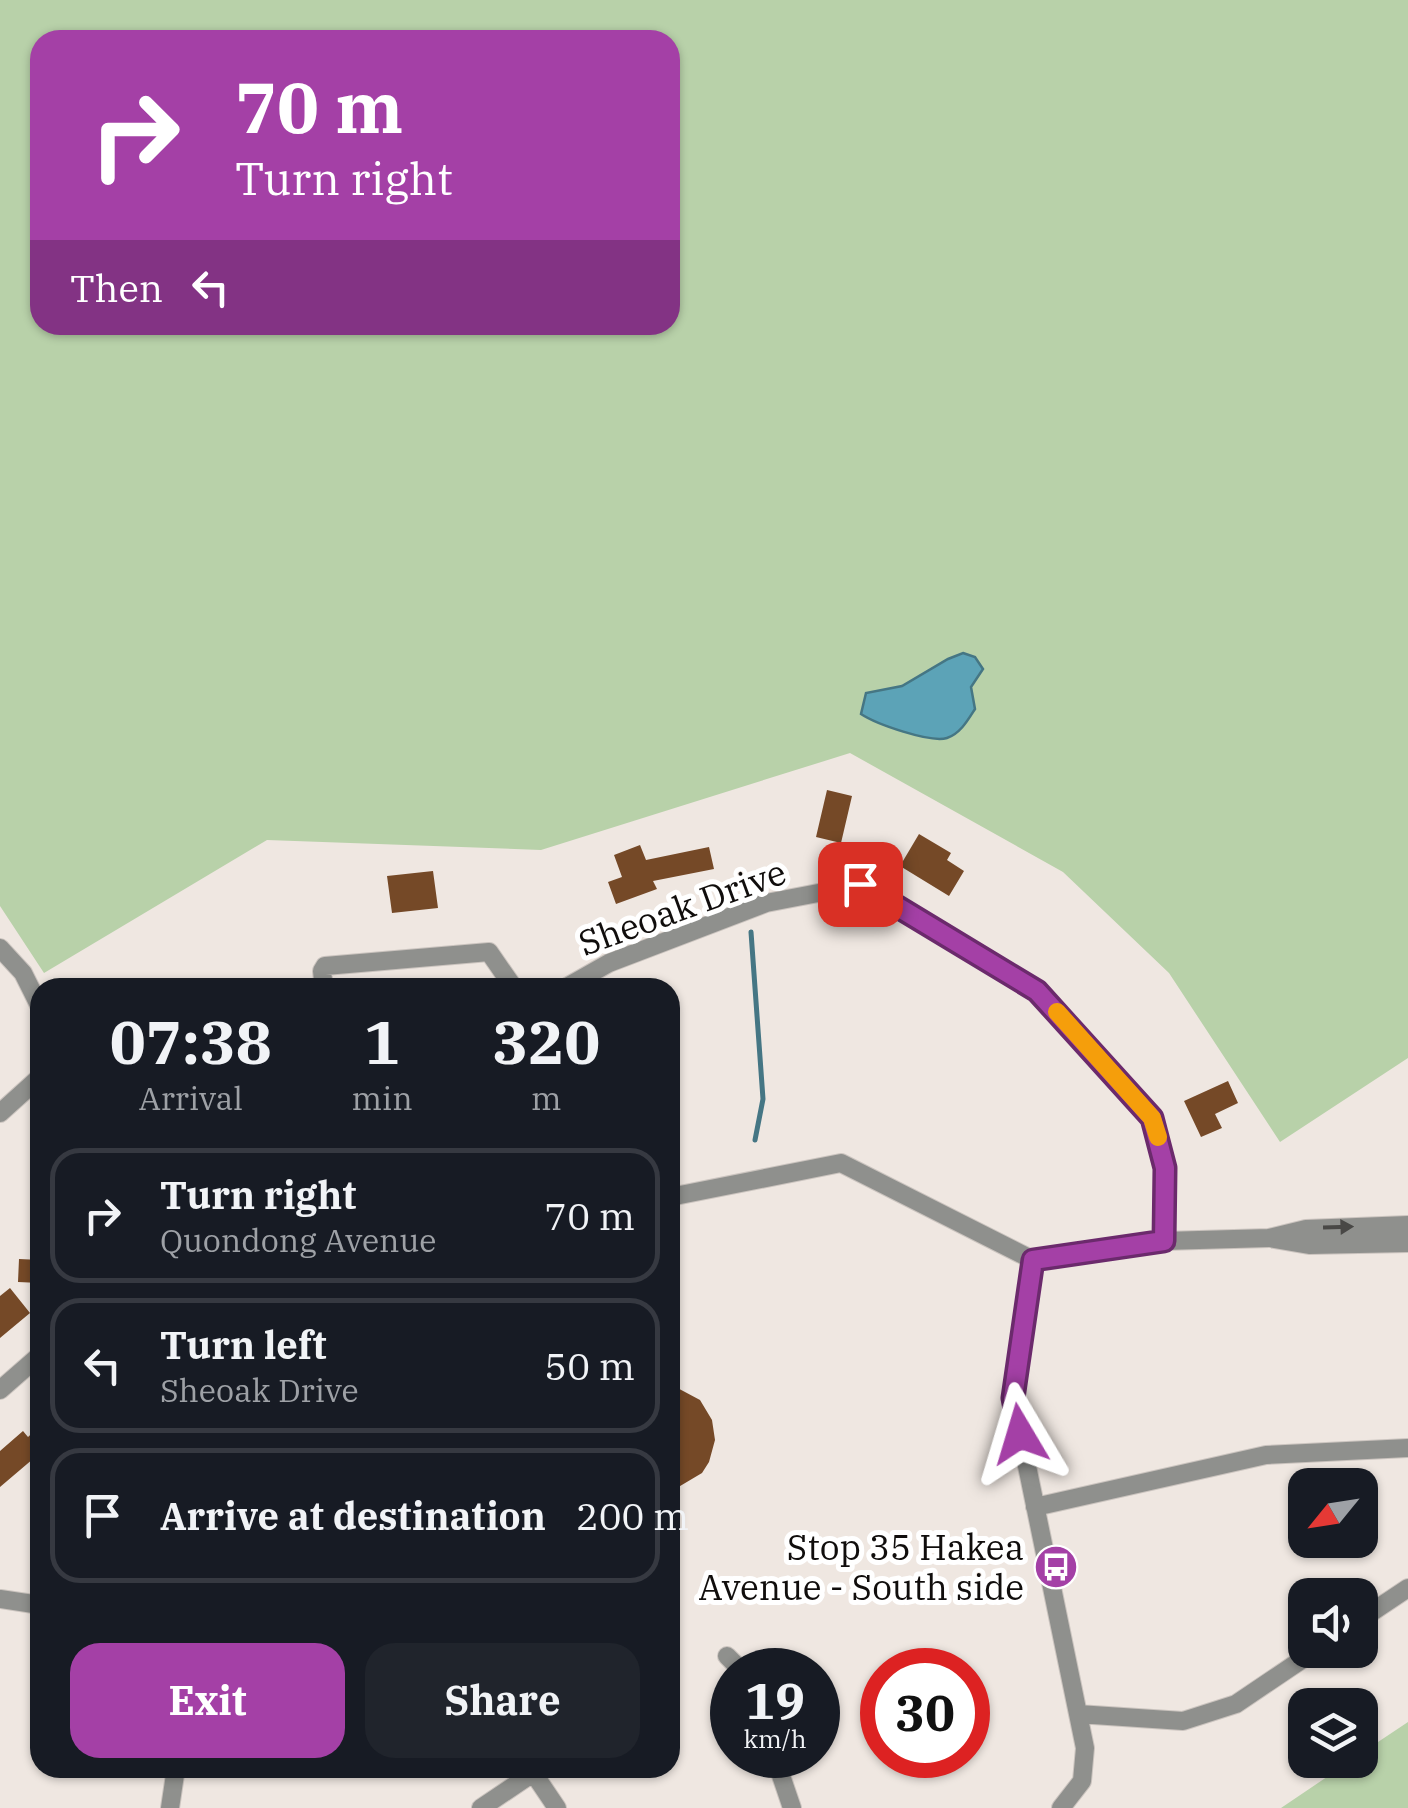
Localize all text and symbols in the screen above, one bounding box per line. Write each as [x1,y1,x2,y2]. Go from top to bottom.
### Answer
text: 70 m [235,61,403,152]
icon: right [70,70,200,200]
text: Turn right [235,149,453,207]
icon: left [183,260,238,315]
text: Then [70,263,163,312]
pin [818,842,903,927]
street label: Sheoak Drive [572,848,792,966]
icon: arrive [833,857,888,912]
text: 07:38 [110,1002,272,1081]
text: 1 [364,1002,400,1081]
text: 320 [492,1002,600,1081]
text: Arrival [139,1077,243,1119]
text: min [352,1077,413,1119]
text: m [531,1077,562,1119]
text: Turn right [160,1170,356,1219]
icon: right [75,1188,130,1243]
text: 70 m [544,1191,635,1240]
text: Quondong Avenue [160,1219,436,1261]
one-way arrow [1322,1219,1354,1235]
text: Turn left [160,1320,327,1369]
icon: left [75,1338,130,1393]
text: 50 m [544,1341,635,1390]
text: Sheoak Drive [160,1369,359,1411]
position arrow [968,1382,1072,1486]
north arrow [1288,1468,1378,1558]
map controls [1288,1468,1378,1778]
icon: arrive [75,1488,130,1543]
text: Arrive at destination [160,1491,546,1540]
text: 200 m [576,1491,689,1540]
place label: Stop 35 Hakea Avenue - South side [699,1524,1024,1610]
bus stop icon: Stop 35 Hakea Avenue - South side [1033,1544,1079,1590]
button: sound [1288,1578,1378,1668]
button: Exit [70,1643,345,1758]
button: Share [365,1643,640,1758]
speed limit sign: 30 [860,1648,990,1778]
text: 19 [745,1668,805,1733]
button: layers [1288,1688,1378,1778]
text: km/h [743,1722,807,1755]

